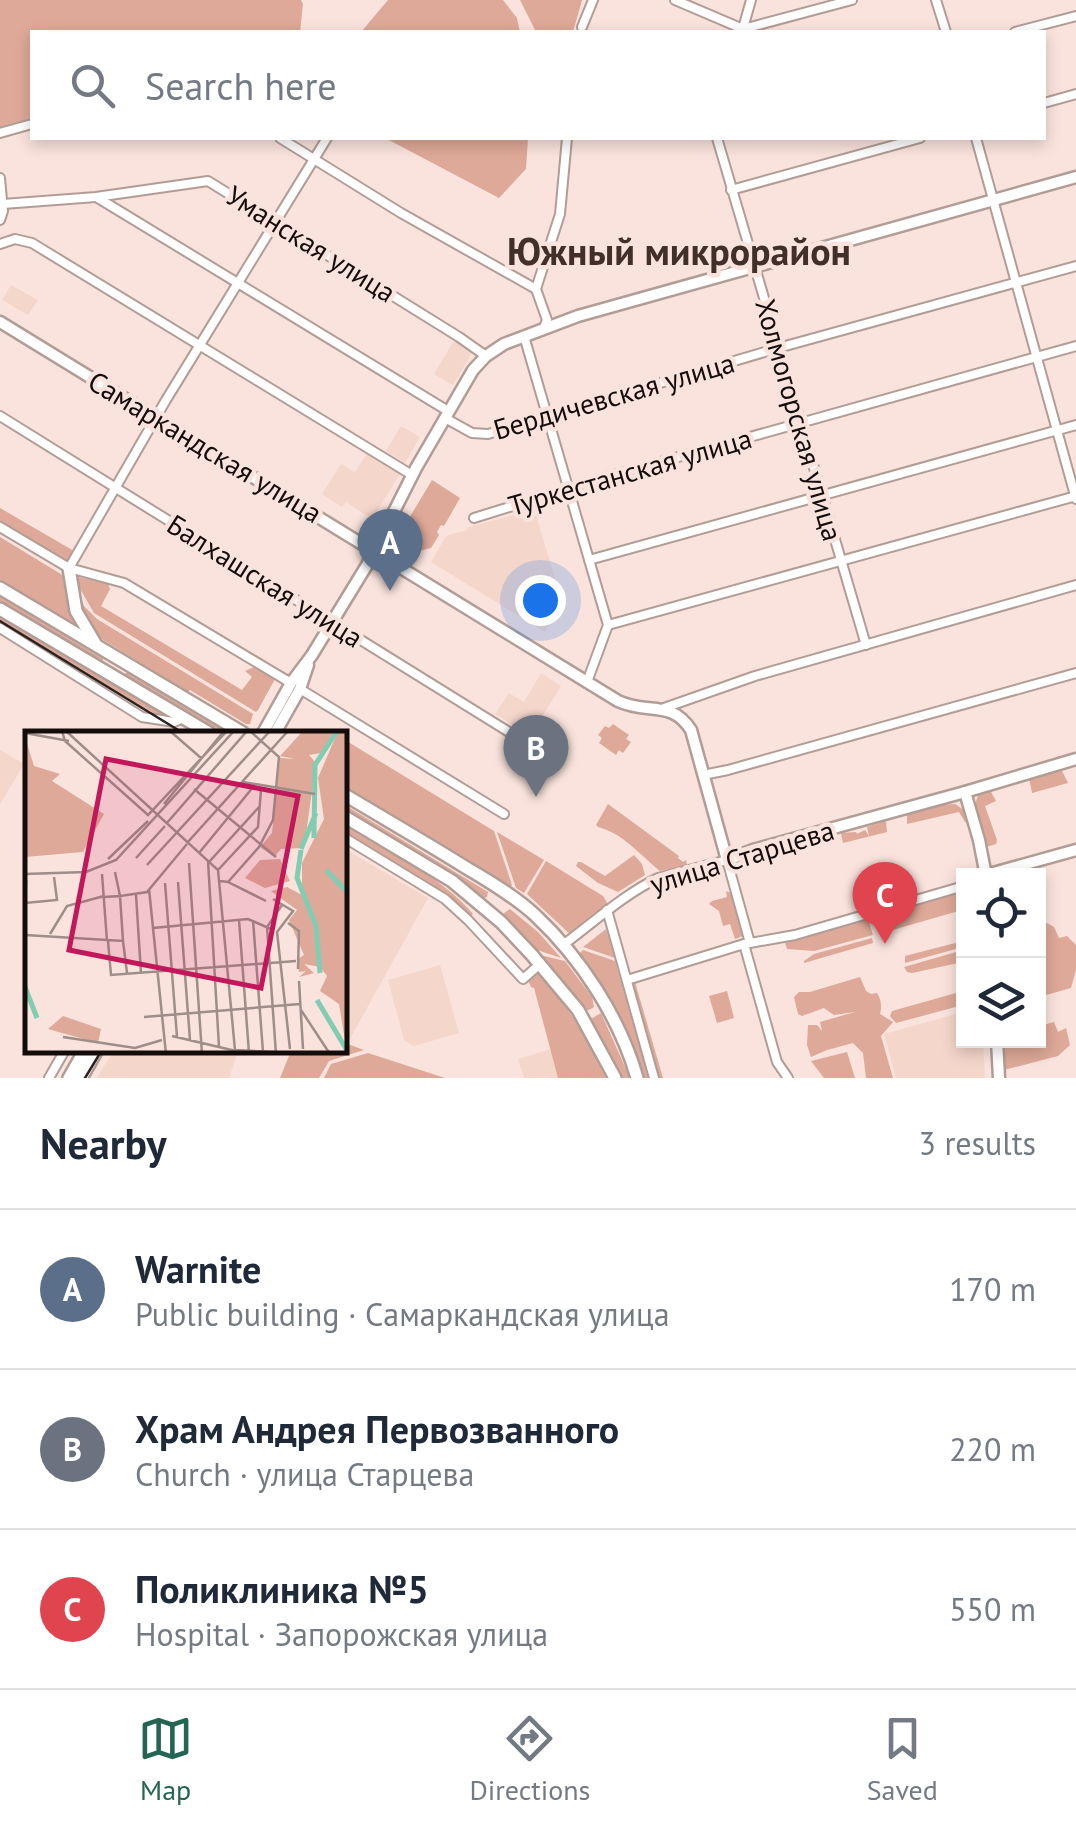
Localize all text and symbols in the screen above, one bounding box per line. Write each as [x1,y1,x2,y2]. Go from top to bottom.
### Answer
search box [30,30,1046,140]
icon: search [65,58,120,113]
text: Search here [145,61,337,110]
street label: Уманская улица [220,177,403,310]
district label: Южный микрорайон [507,226,851,275]
street label: Холмогорская улица [747,295,852,545]
street label: Бердичевская улица [489,343,739,448]
street label: Самаркандская улица [82,362,329,531]
street label: Туркестанская улица [504,419,756,524]
street label: Балхашская улица [160,505,370,656]
pin: A [358,508,422,591]
your location [515,575,566,626]
pin: B [504,714,568,797]
inset map [25,731,348,1053]
street label: улица Старцева [645,811,838,902]
pin: C [852,862,918,944]
map controls [956,868,1046,1048]
button: locate [956,868,1046,958]
button: layers [956,958,1046,1048]
text: Nearby [40,1116,167,1171]
text: 3 results [918,1122,1036,1164]
text: Warnite [135,1244,261,1293]
text: A [63,1268,82,1310]
text: 170 m [949,1268,1036,1310]
text: Public building · Самаркандская улица [135,1293,670,1335]
text: Храм Андрея Первозванного [135,1404,619,1453]
text: B [63,1428,82,1470]
text: 220 m [949,1428,1036,1470]
text: Church · улица Старцева [135,1453,474,1495]
text: Поликлиника №5 [135,1564,429,1613]
text: C [64,1588,81,1630]
text: 550 m [949,1588,1036,1630]
text: Hospital · Запорожская улица [135,1613,548,1655]
tab: Map [138,1711,193,1808]
tab: Directions [469,1711,590,1808]
tab: Saved [867,1711,938,1808]

